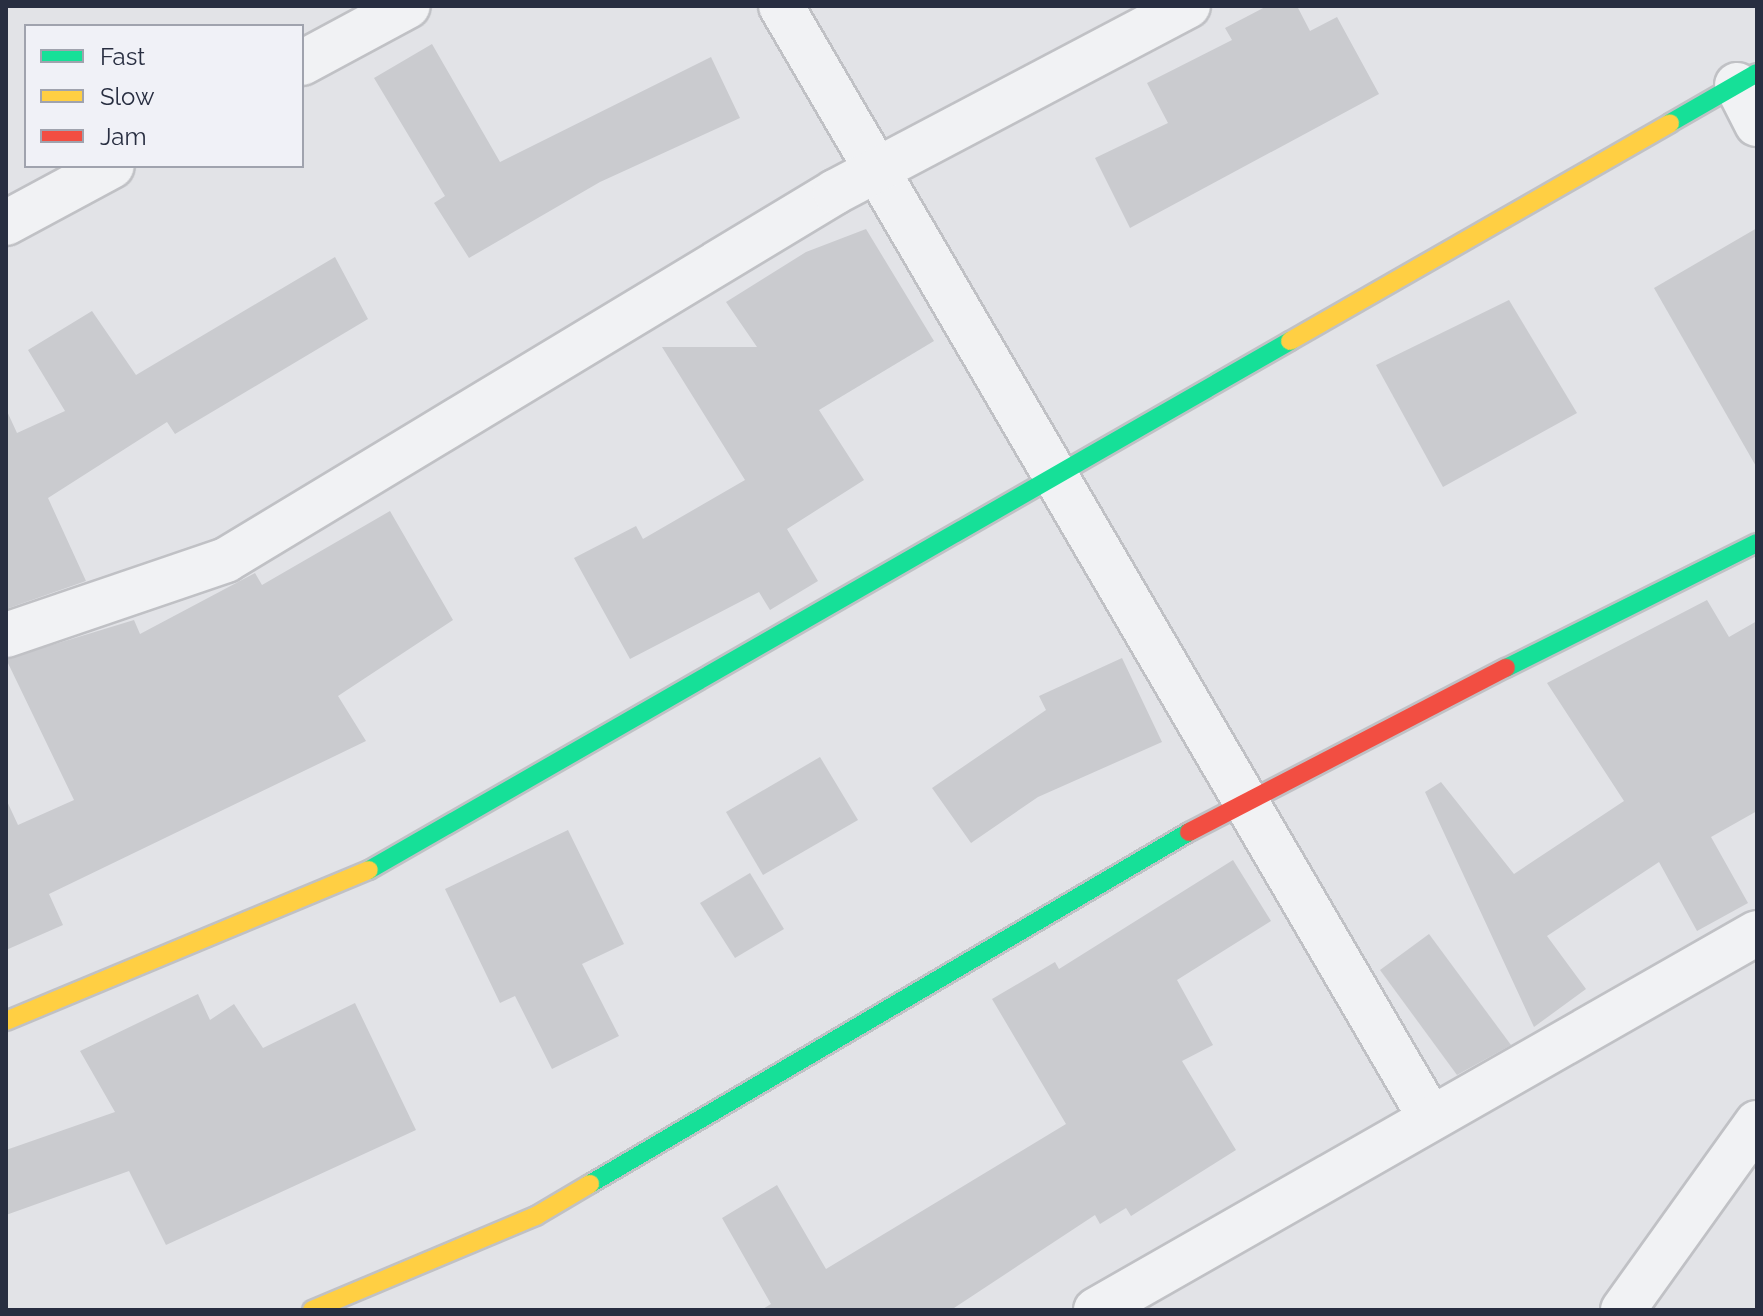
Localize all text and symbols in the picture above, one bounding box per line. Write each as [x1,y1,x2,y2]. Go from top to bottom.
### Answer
legend [24,24,304,168]
text: Fast [100,42,145,71]
text: Slow [100,82,154,111]
text: Jam [100,122,146,151]

